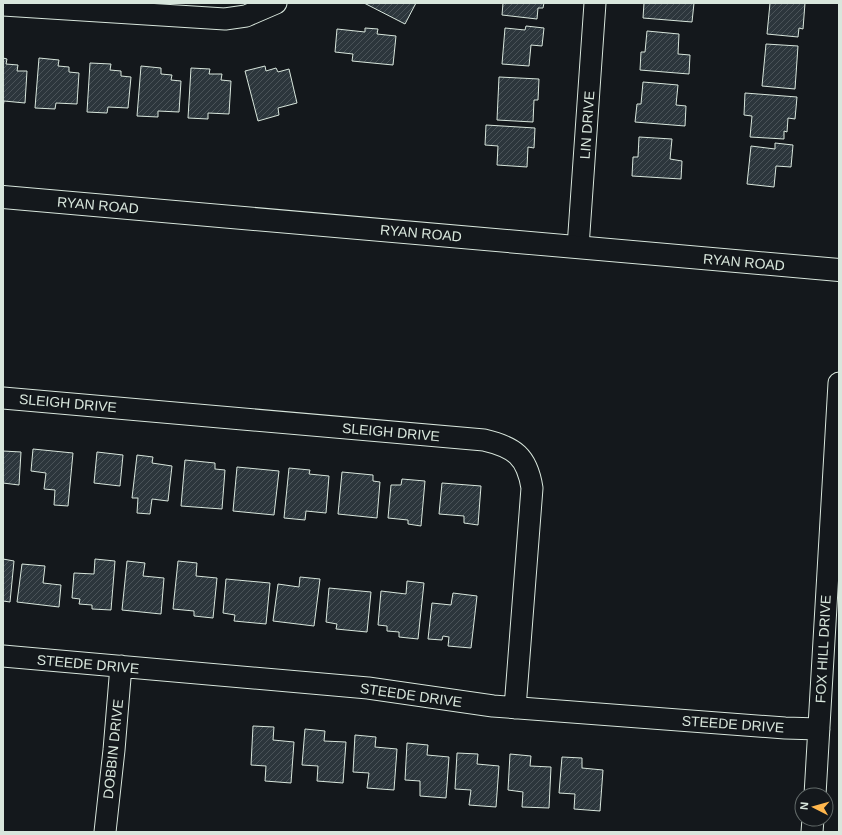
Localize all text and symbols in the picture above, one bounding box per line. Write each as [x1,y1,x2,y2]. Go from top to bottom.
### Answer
street label: LIN DRIVE [577,90,597,160]
street label: RYAN ROAD [56,193,140,217]
street label: RYAN ROAD [379,221,463,245]
street label: RYAN ROAD [702,250,786,274]
street label: SLEIGH DRIVE [18,391,118,415]
street label: SLEIGH DRIVE [341,420,441,444]
street label: FOX HILL DRIVE [812,594,834,704]
street label: STEEDE DRIVE [36,652,140,676]
street label: STEEDE DRIVE [359,680,463,710]
street label: DOBBIN DRIVE [100,698,126,800]
street label: STEEDE DRIVE [681,712,785,736]
north arrow [794,787,834,827]
text: N [798,801,810,811]

